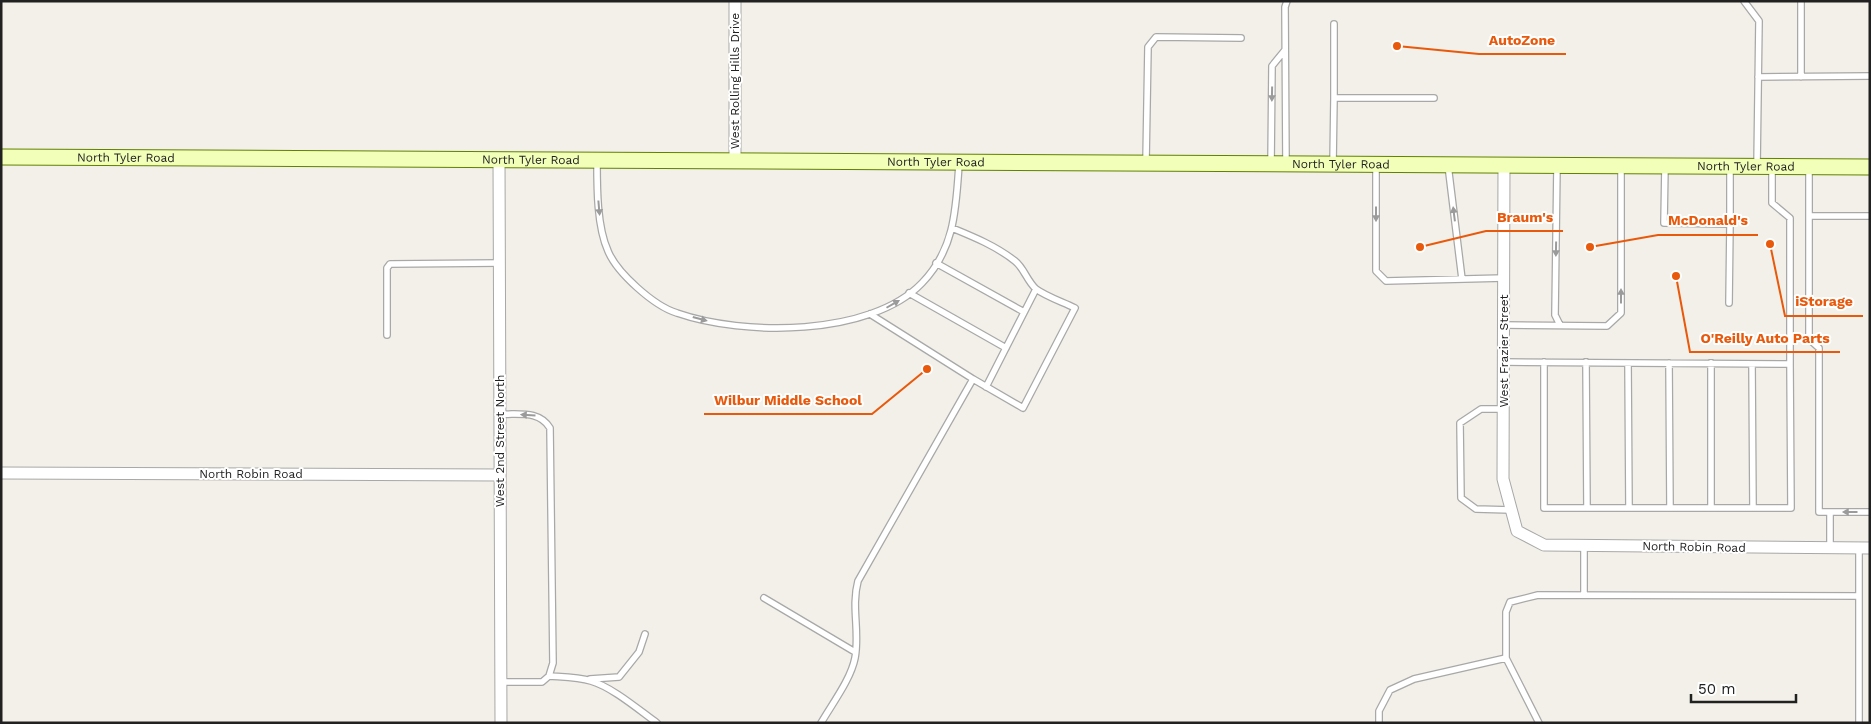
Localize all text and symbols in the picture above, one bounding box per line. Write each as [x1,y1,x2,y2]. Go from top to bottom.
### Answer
street label: West Rolling Hills Drive [728,13,742,149]
callout: AutoZone [1479,25,1566,54]
text: AutoZone [1489,32,1555,48]
one-way arrow [1268,86,1276,102]
street label: North Tyler Road [77,150,175,165]
street label: North Tyler Road [482,153,580,167]
street label: North Tyler Road [887,155,985,169]
street label: North Tyler Road [1292,157,1390,171]
street label: North Tyler Road [1697,159,1795,174]
one-way arrow [595,201,603,217]
callout: Braum's [1486,202,1563,231]
one-way arrow [1450,205,1458,221]
one-way arrow [1372,206,1380,222]
callout: McDonald's [1658,206,1758,235]
text: Braum's [1497,209,1554,225]
text: McDonald's [1668,212,1749,228]
one-way arrow [1552,241,1560,257]
one-way arrow [1617,287,1625,303]
callout: iStorage [1785,287,1863,316]
text: iStorage [1795,293,1853,309]
street label: West Frazier Street [1497,294,1511,408]
one-way arrow [885,300,900,308]
one-way arrow [692,316,707,324]
callout: O'Reilly Auto Parts [1690,323,1840,352]
text: O'Reilly Auto Parts [1700,330,1830,346]
street label: West 2nd Street North [493,375,507,507]
callout: Wilbur Middle School [704,385,872,414]
text: Wilbur Middle School [714,392,862,408]
one-way arrow [519,411,535,419]
street label: North Robin Road [199,467,303,481]
one-way arrow [1842,508,1858,516]
street label: North Robin Road [1642,539,1746,555]
scale bar [1691,672,1796,704]
text: 50 m [1698,680,1735,698]

